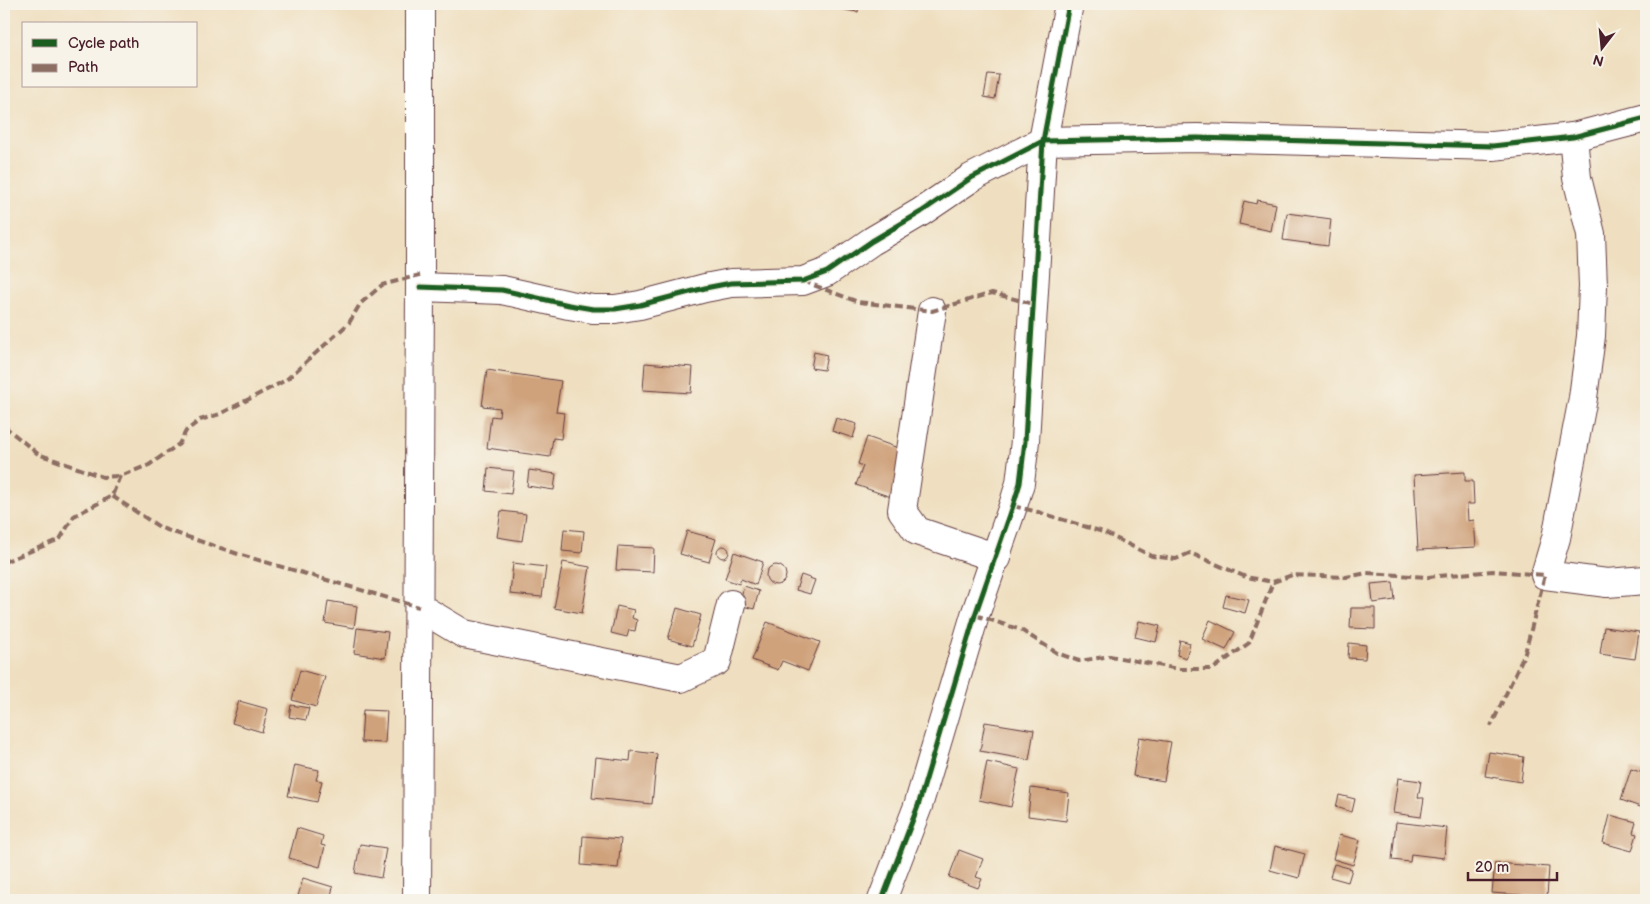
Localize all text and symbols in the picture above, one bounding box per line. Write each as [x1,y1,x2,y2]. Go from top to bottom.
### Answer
legend [22,22,198,88]
north arrow [1578,22,1628,72]
text: Cycle path [68,34,139,53]
text: N [1591,50,1606,70]
text: Path [68,58,98,77]
scale bar [1468,849,1556,881]
text: 20 m [1475,858,1509,877]

